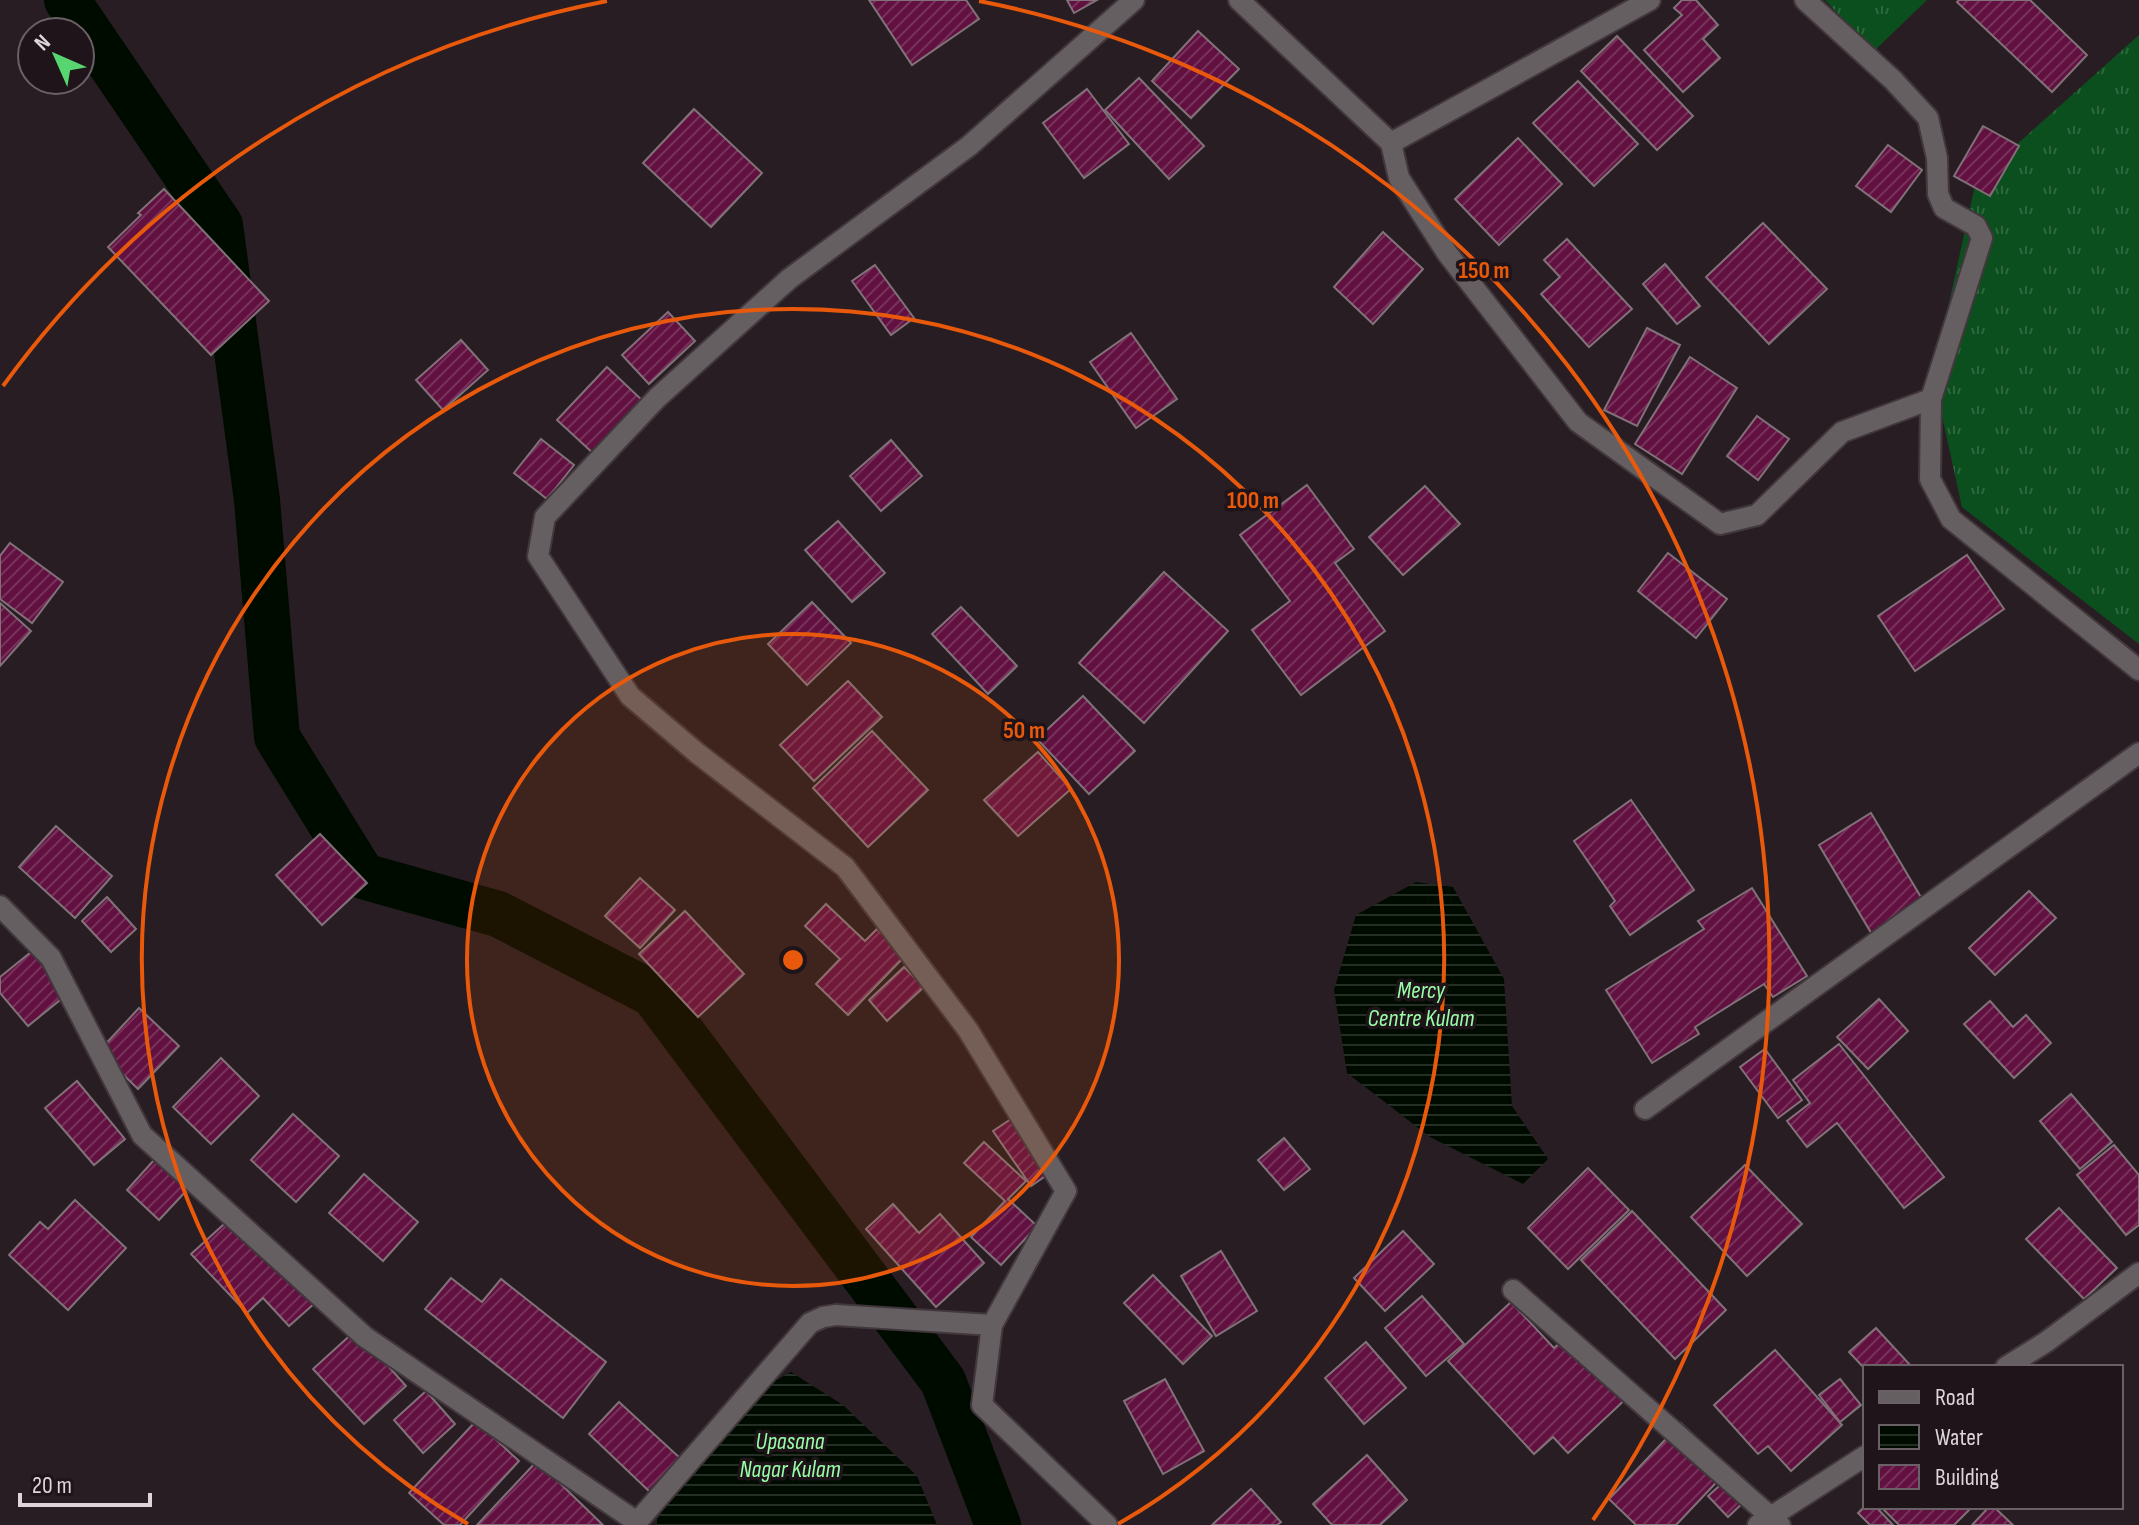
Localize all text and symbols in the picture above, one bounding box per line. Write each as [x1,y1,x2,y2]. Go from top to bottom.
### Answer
north arrow [16,16,96,96]
text: N [29,29,57,57]
text: 150 m [1458,256,1510,285]
text: 100 m [1227,486,1279,515]
text: 50 m [1003,716,1045,745]
centre of rings [779,946,807,974]
water label: Mercy Centre Kulam [1368,976,1474,1033]
legend [1863,1365,2123,1509]
text: Road [1935,1383,1975,1412]
text: Water [1935,1423,1983,1452]
water label: Upasana Nagar Kulam [739,1427,841,1484]
scale bar [20,1457,150,1507]
text: Building [1935,1463,1999,1492]
text: 20 m [32,1471,72,1500]

